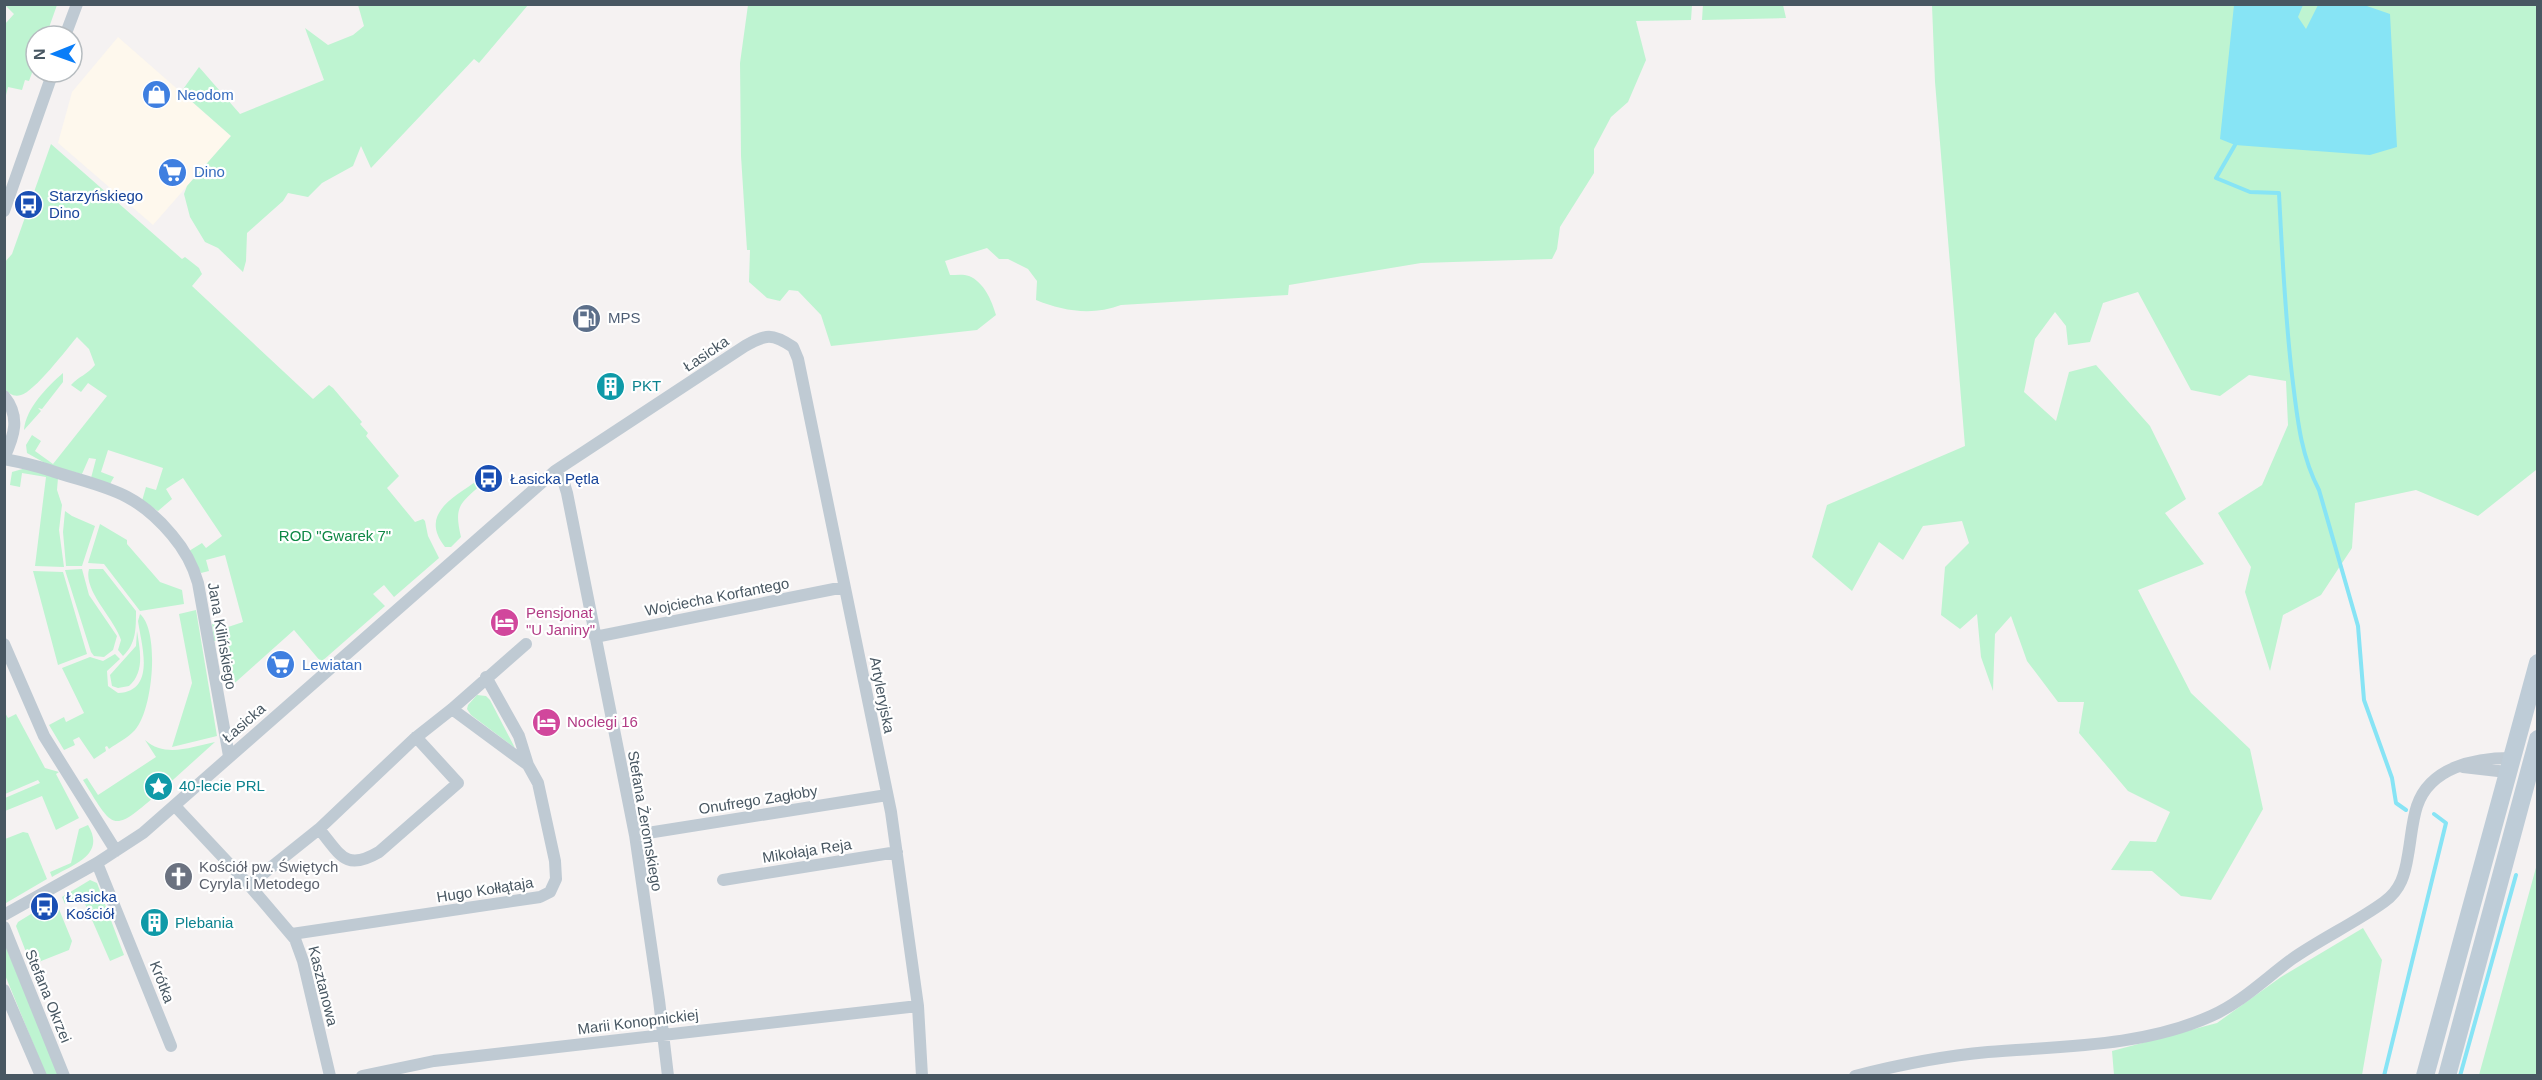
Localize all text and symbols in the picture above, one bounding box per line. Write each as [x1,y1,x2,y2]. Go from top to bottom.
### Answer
north arrow [24,24,84,84]
text: N [31,48,48,60]
shop icon: Neodom [140,79,172,111]
place label: Neodom [177,86,234,103]
supermarket icon: Dino [157,156,189,188]
place label: Dino [194,163,225,180]
place label: Starzyńskiego Dino [49,187,143,221]
bus stop icon: Starzyńskiego Dino [12,189,44,221]
fuel station icon: MPS [571,302,603,334]
place label: MPS [608,309,641,326]
street label: Łasicka [680,332,732,375]
building icon: PKT [595,370,627,402]
place label: PKT [632,377,661,394]
bus stop icon: Łasicka Pętla [473,463,505,495]
place label: Łasicka Pętla [510,470,600,487]
park label: ROD "Gwarek 7" [279,527,391,544]
street label: Wojciecha Korfantego [643,574,790,619]
street label: Jana Kilińskiego [205,581,240,691]
place label: Pensjonat "U Janiny" [526,604,595,638]
hotel icon: Pensjonat "U Janiny" [489,606,521,638]
supermarket icon: Lewiatan [265,649,297,681]
street label: Artyleryjska [867,655,898,735]
place label: Lewiatan [302,656,362,673]
street label: Łasicka [219,699,269,746]
hotel icon: Noclegi 16 [530,706,562,738]
place label: Noclegi 16 [567,713,638,730]
street label: Stefana Żeromskiego [625,749,666,893]
place icon: 40-lecie PRL [142,770,174,802]
place label: 40-lecie PRL [179,777,265,794]
street label: Onufrego Zagłoby [697,782,819,817]
street label: Mikołaja Reja [761,835,853,866]
place label: Kościół pw. Świętych Cyryla i Metodego [199,858,338,892]
church icon: Kościół pw. Świętych Cyryla i Metodego [162,860,194,892]
street label: Hugo Kołłątaja [435,873,535,906]
place label: Łasicka Kościół [66,888,118,922]
bus stop icon: Łasicka Kościół [29,890,61,922]
building icon: Plebania [138,907,170,939]
place label: Plebania [175,914,234,931]
street label: Kasztanowa [305,944,342,1028]
street label: Stefana Okrzei [22,947,75,1045]
street label: Krótka [147,959,178,1006]
street label: Marii Konopnickiej [576,1006,699,1037]

